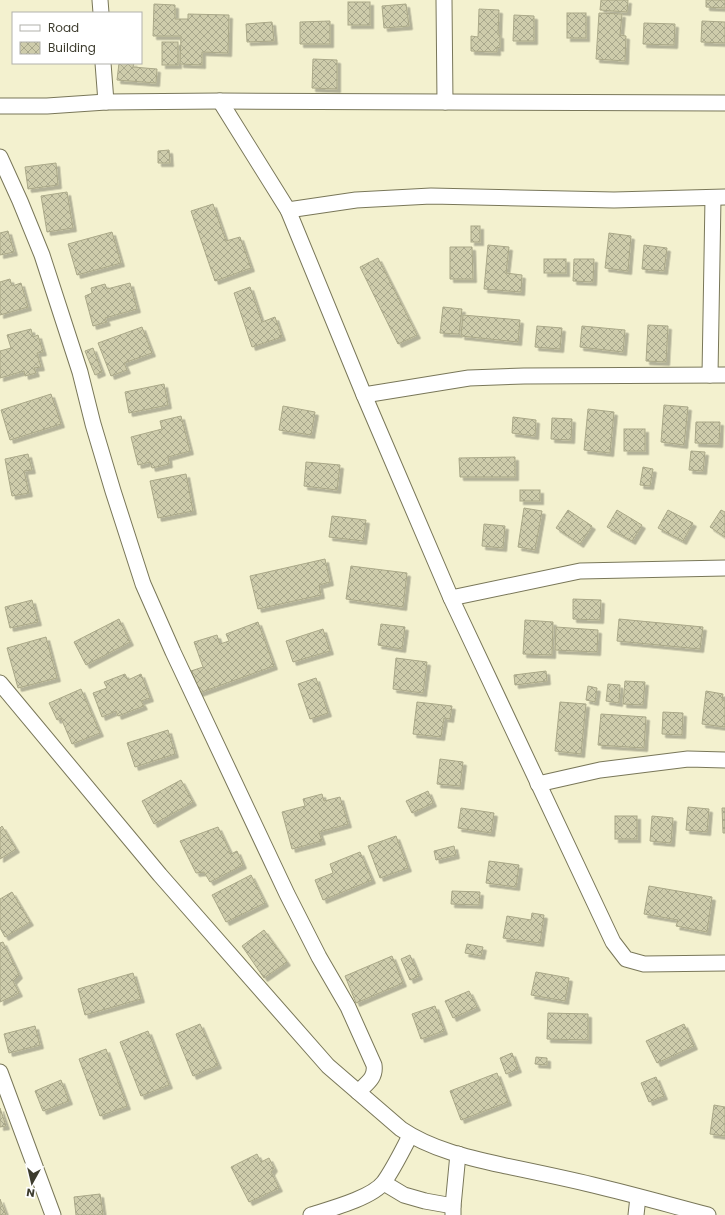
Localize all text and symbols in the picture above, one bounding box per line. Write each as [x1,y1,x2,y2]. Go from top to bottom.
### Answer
legend [12,12,142,64]
text: Road [48,19,79,36]
text: Building [48,39,96,56]
north arrow [12,1163,52,1203]
text: N [25,1184,36,1201]

